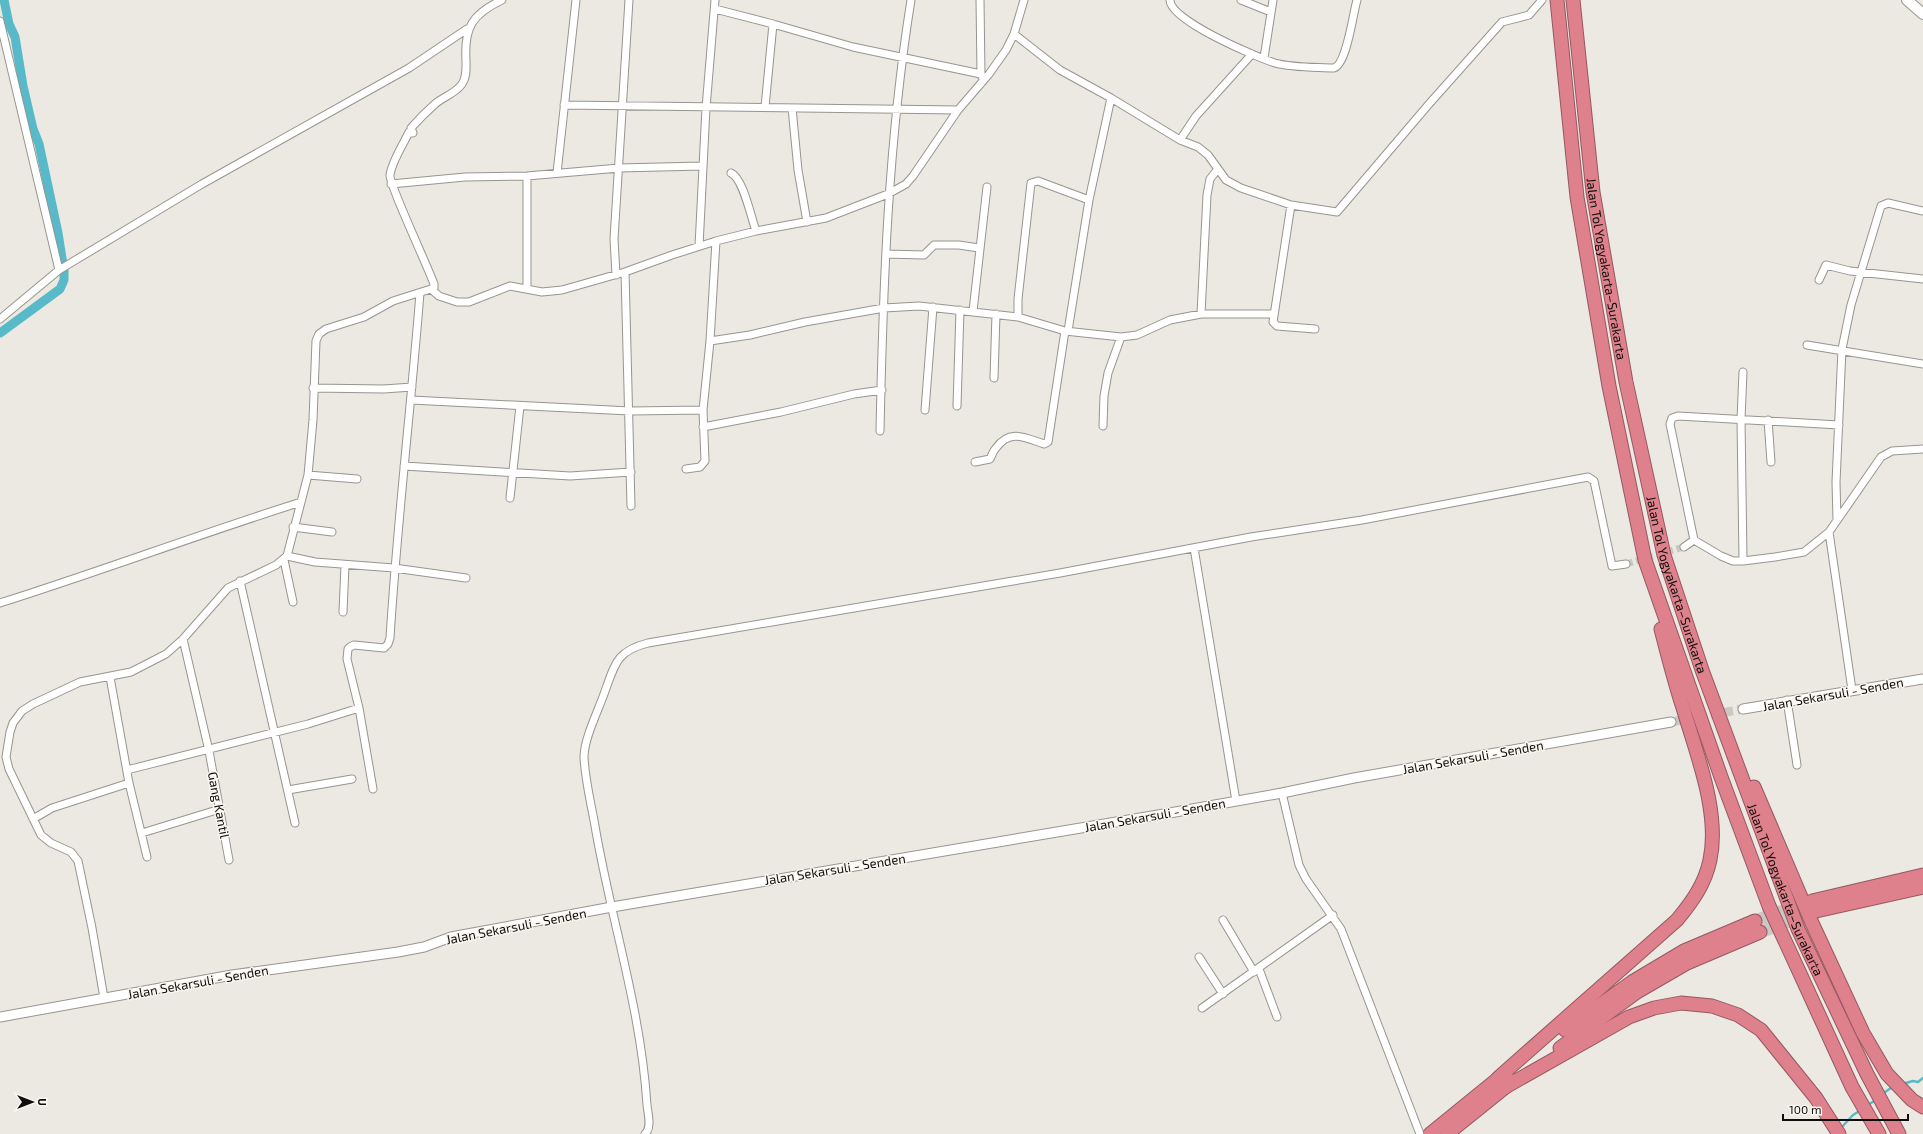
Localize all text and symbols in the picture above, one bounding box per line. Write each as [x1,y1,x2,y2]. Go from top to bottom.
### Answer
street label: Jalan Tol Yogyakarta–Surakarta [1584,177,1630,361]
street label: Jalan Tol Yogyakarta–Surakarta [1643,495,1711,675]
street label: Jalan Sekarsuli - Senden [1761,674,1905,714]
street label: Jalan Sekarsuli - Senden [1401,737,1545,777]
street label: Gang Kantil [205,770,233,840]
street label: Jalan Sekarsuli - Senden [1083,795,1227,835]
street label: Jalan Tol Yogyakarta–Surakarta [1744,801,1827,978]
street label: Jalan Sekarsuli - Senden [763,850,907,888]
street label: Jalan Sekarsuli - Senden [444,905,588,947]
street label: Jalan Sekarsuli - Senden [126,962,270,1002]
north arrow [12,1082,52,1122]
scale bar [1783,1096,1908,1122]
text: U [36,1098,49,1106]
text: 100 m [1789,1102,1821,1116]

